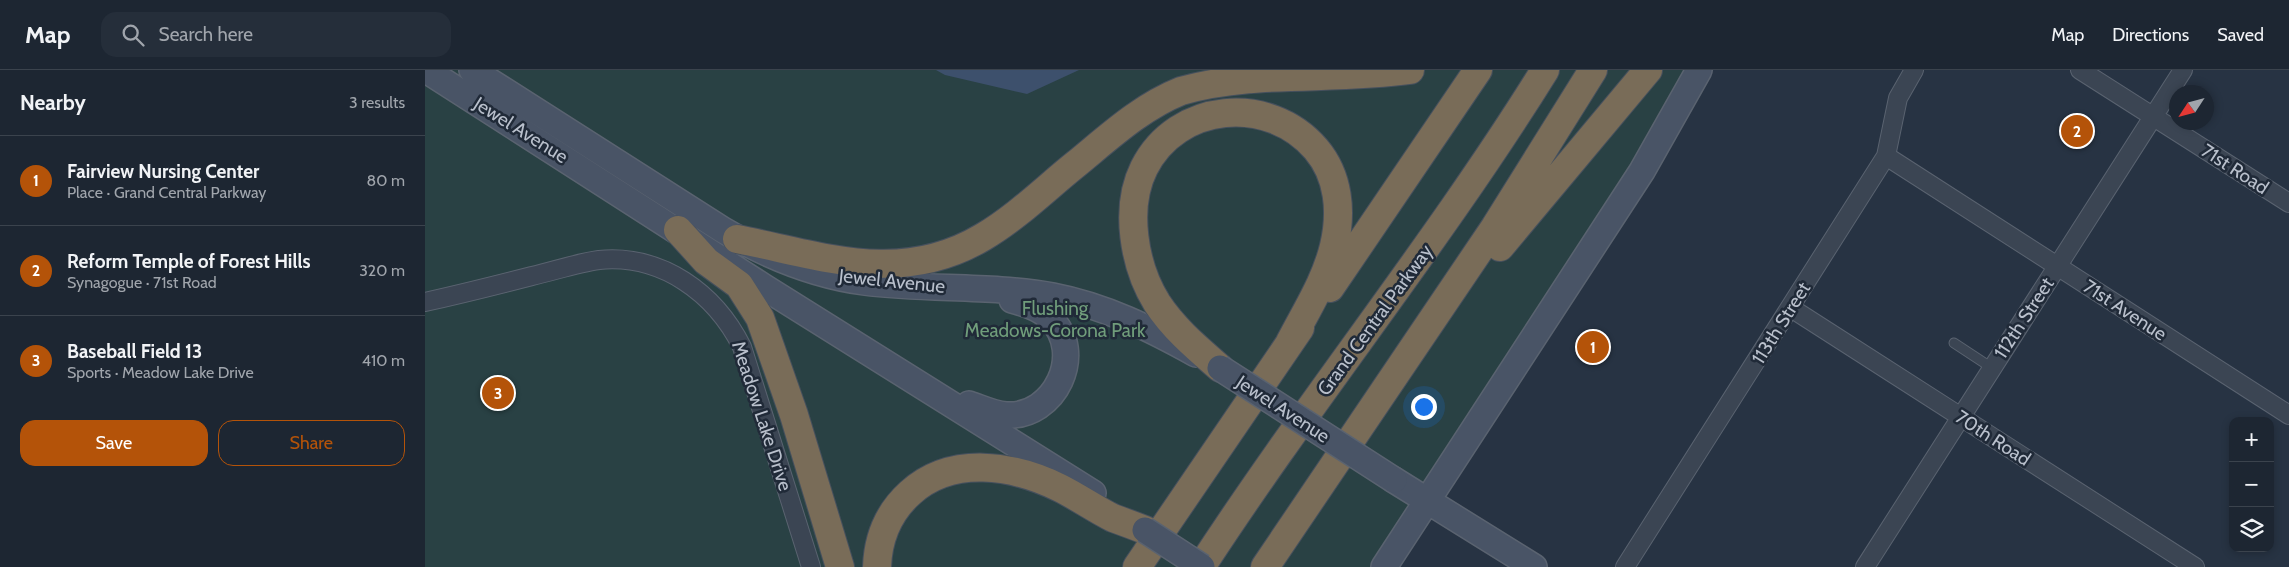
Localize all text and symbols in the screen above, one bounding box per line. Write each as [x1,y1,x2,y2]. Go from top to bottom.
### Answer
search box [101,12,451,57]
text: Map [25,20,71,49]
icon: search [119,21,147,49]
text: Search here [159,23,253,46]
text: Map [2051,24,2084,46]
text: Directions [2112,24,2189,46]
text: Saved [2217,24,2264,46]
north arrow [2169,85,2214,130]
text: Nearby [20,90,86,115]
street label: Jewel Avenue [469,91,573,168]
text: 3 results [349,93,405,112]
pin: 2 [2061,112,2093,150]
street label: 71st Road [2197,139,2273,199]
text: Fairview Nursing Center [67,160,259,183]
text: 1 [33,171,39,190]
text: 80 m [367,171,405,190]
text: Place · Grand Central Parkway [67,183,266,202]
street label: Grand Central Parkway [1312,240,1438,400]
text: Reform Temple of Forest Hills [67,250,310,273]
text: 2 [32,261,40,280]
text: 320 m [359,261,405,280]
street label: Jewel Avenue [837,264,947,298]
text: Synagogue · 71st Road [67,273,217,292]
street label: 112th Street [1989,273,2059,363]
street label: 71st Avenue [2079,275,2171,346]
street label: 113th Street [1747,277,1816,368]
park label: Flushing Meadows-Corona Park [965,297,1146,342]
pin: 1 [1577,328,1609,366]
street label: Meadow Lake Drive [727,338,797,494]
text: Baseball Field 13 [67,340,202,363]
text: 3 [32,351,40,370]
text: 410 m [362,351,405,370]
text: Sports · Meadow Lake Drive [67,363,254,382]
street label: Jewel Avenue [1231,370,1334,448]
pin: 3 [482,374,514,412]
your location [1411,394,1437,420]
street label: 70th Road [1951,405,2035,471]
map controls [2229,417,2274,552]
button: + [2229,417,2274,462]
button: Save [20,420,208,466]
button: Share [218,420,405,466]
button: − [2229,462,2274,507]
button: layers [2229,507,2274,552]

